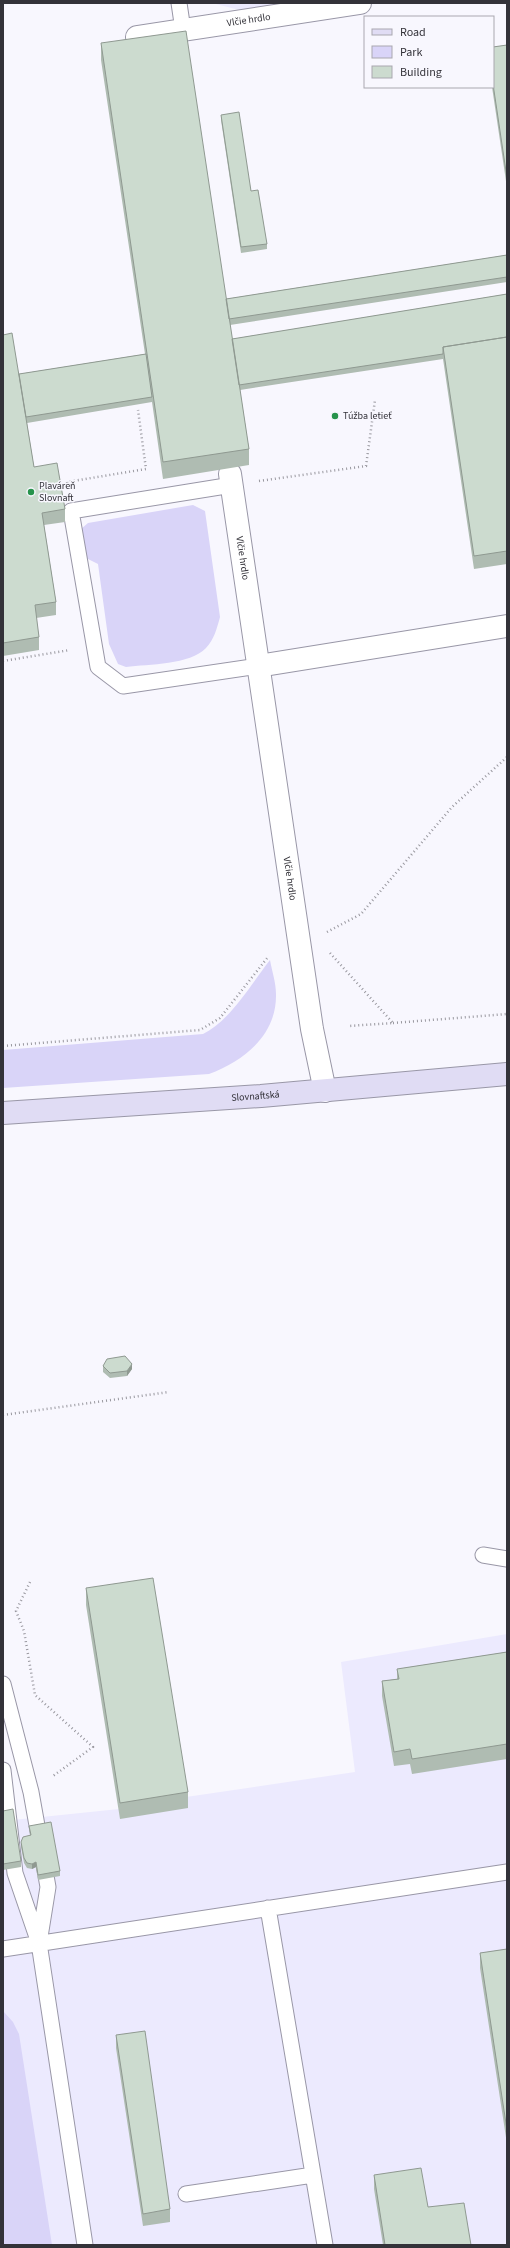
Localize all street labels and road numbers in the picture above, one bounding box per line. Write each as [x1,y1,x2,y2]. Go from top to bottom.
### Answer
street label: Vlčie hrdlo [226,10,272,30]
street label: Vlčie hrdlo [232,535,253,581]
street label: Vlčie hrdlo [280,856,300,901]
street label: Slovnaftská [231,1087,280,1105]

